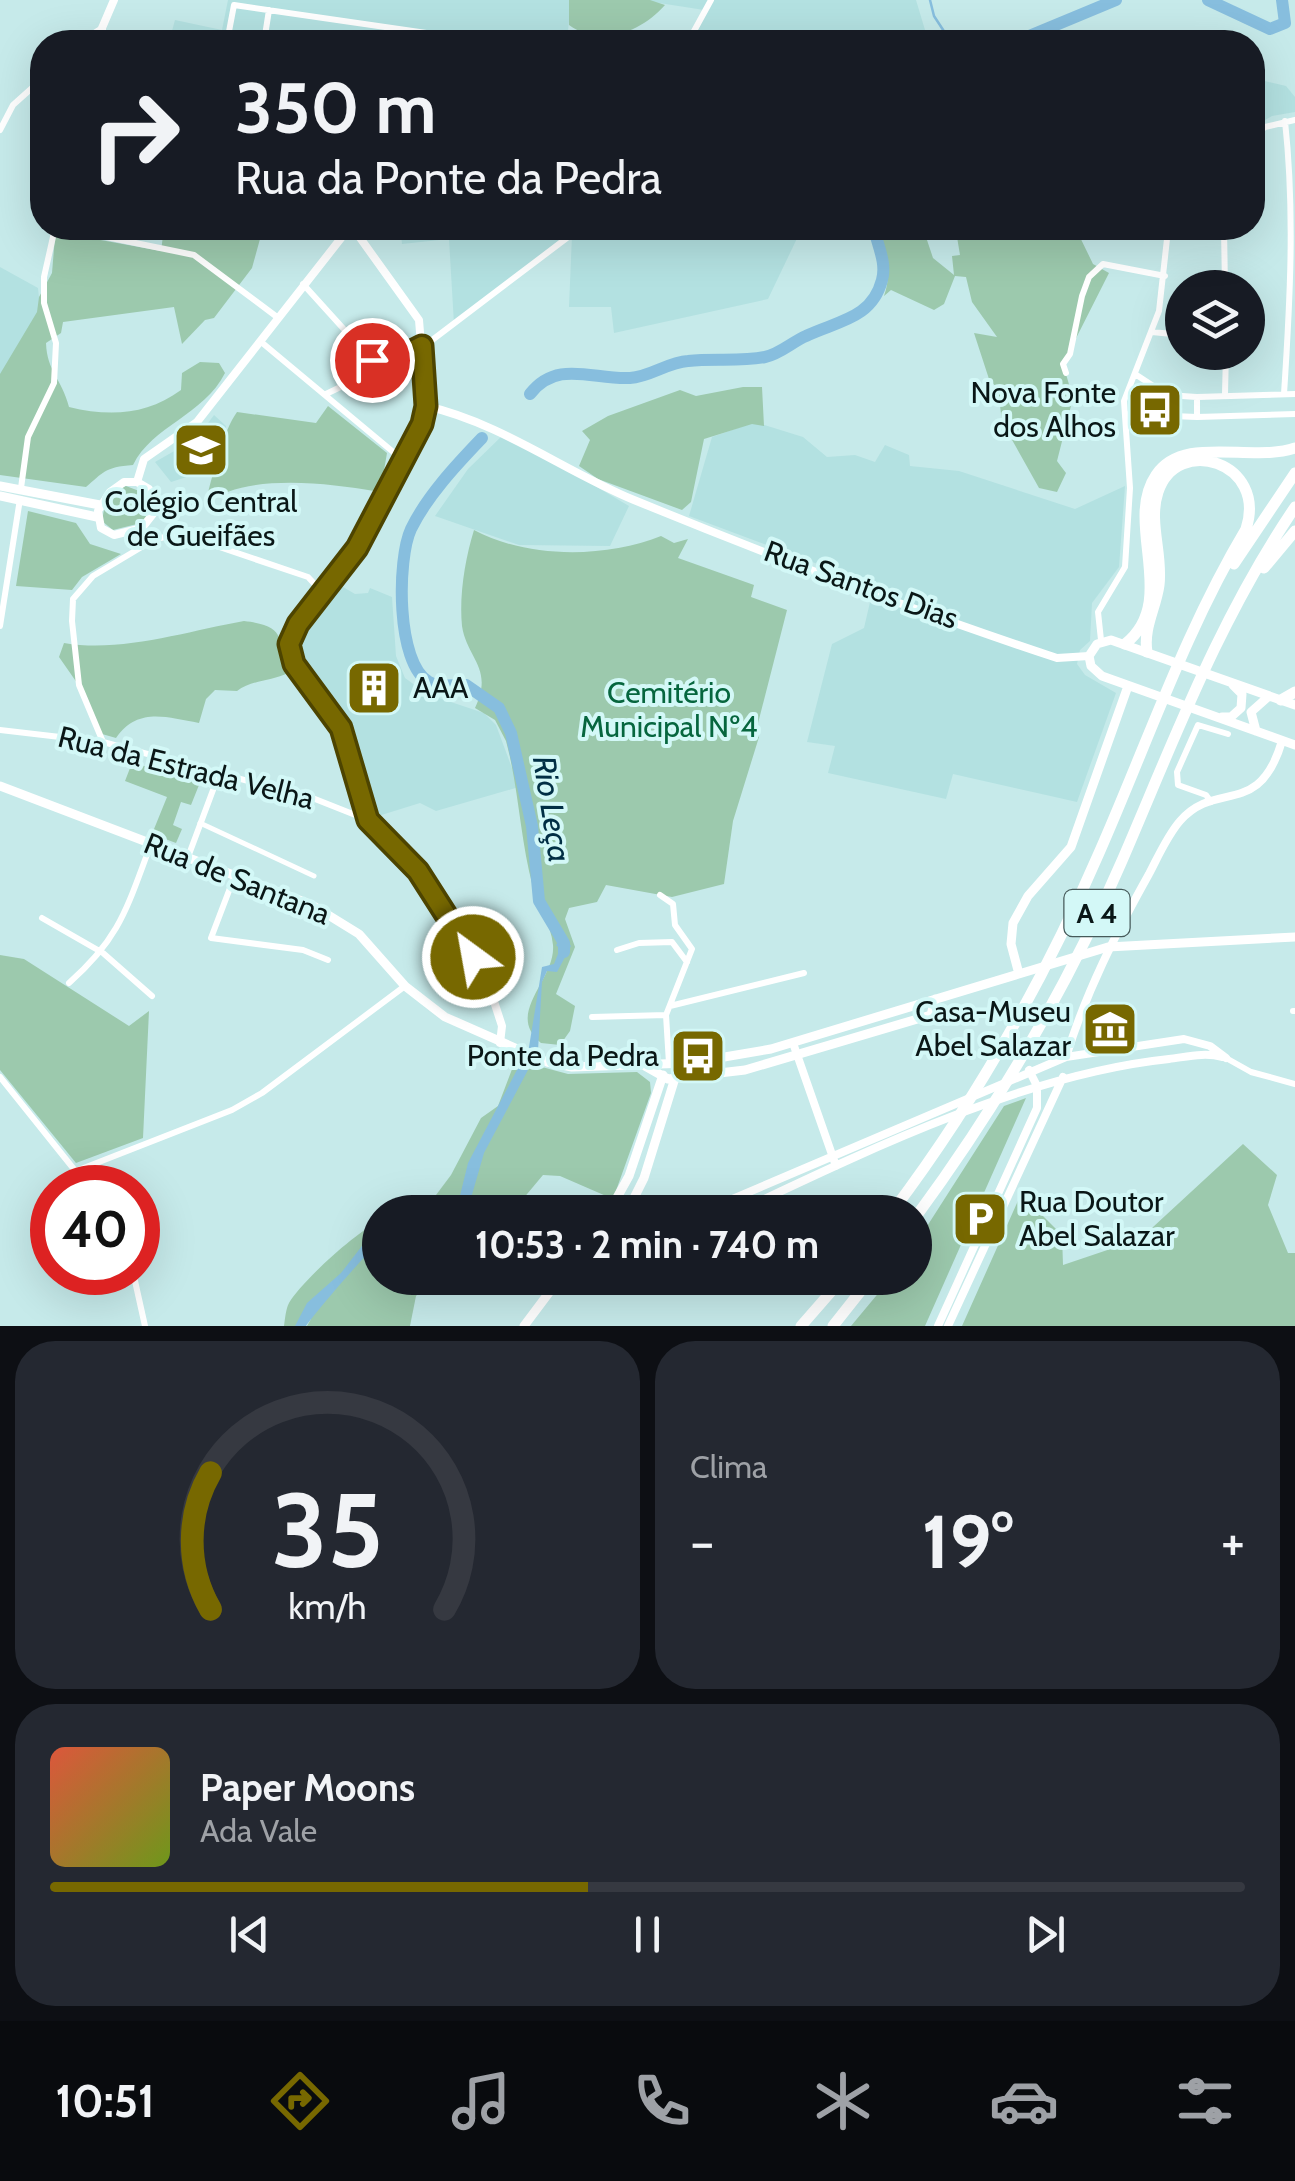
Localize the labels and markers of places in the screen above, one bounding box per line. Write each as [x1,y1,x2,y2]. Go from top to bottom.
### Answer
pin [330,318,415,403]
place label: Nova Fonte dos Alhos [971,374,1116,445]
bus stop icon: Nova Fonte dos Alhos [1125,380,1185,440]
school or university icon: Colégio Central de Gueifães [171,420,231,480]
place label: Colégio Central de Gueifães [105,483,297,554]
building icon: AAA [344,658,404,718]
place label: AAA [413,669,469,706]
place label: Casa-Museu Abel Salazar [915,993,1072,1064]
museum icon: Casa-Museu Abel Salazar [1080,999,1140,1059]
bus stop icon: Ponte da Pedra [668,1026,728,1086]
place label: Ponte da Pedra [467,1037,660,1074]
place label: Rua Doutor Abel Salazar [1019,1183,1175,1254]
parking icon: Rua Doutor Abel Salazar [950,1189,1010,1249]

